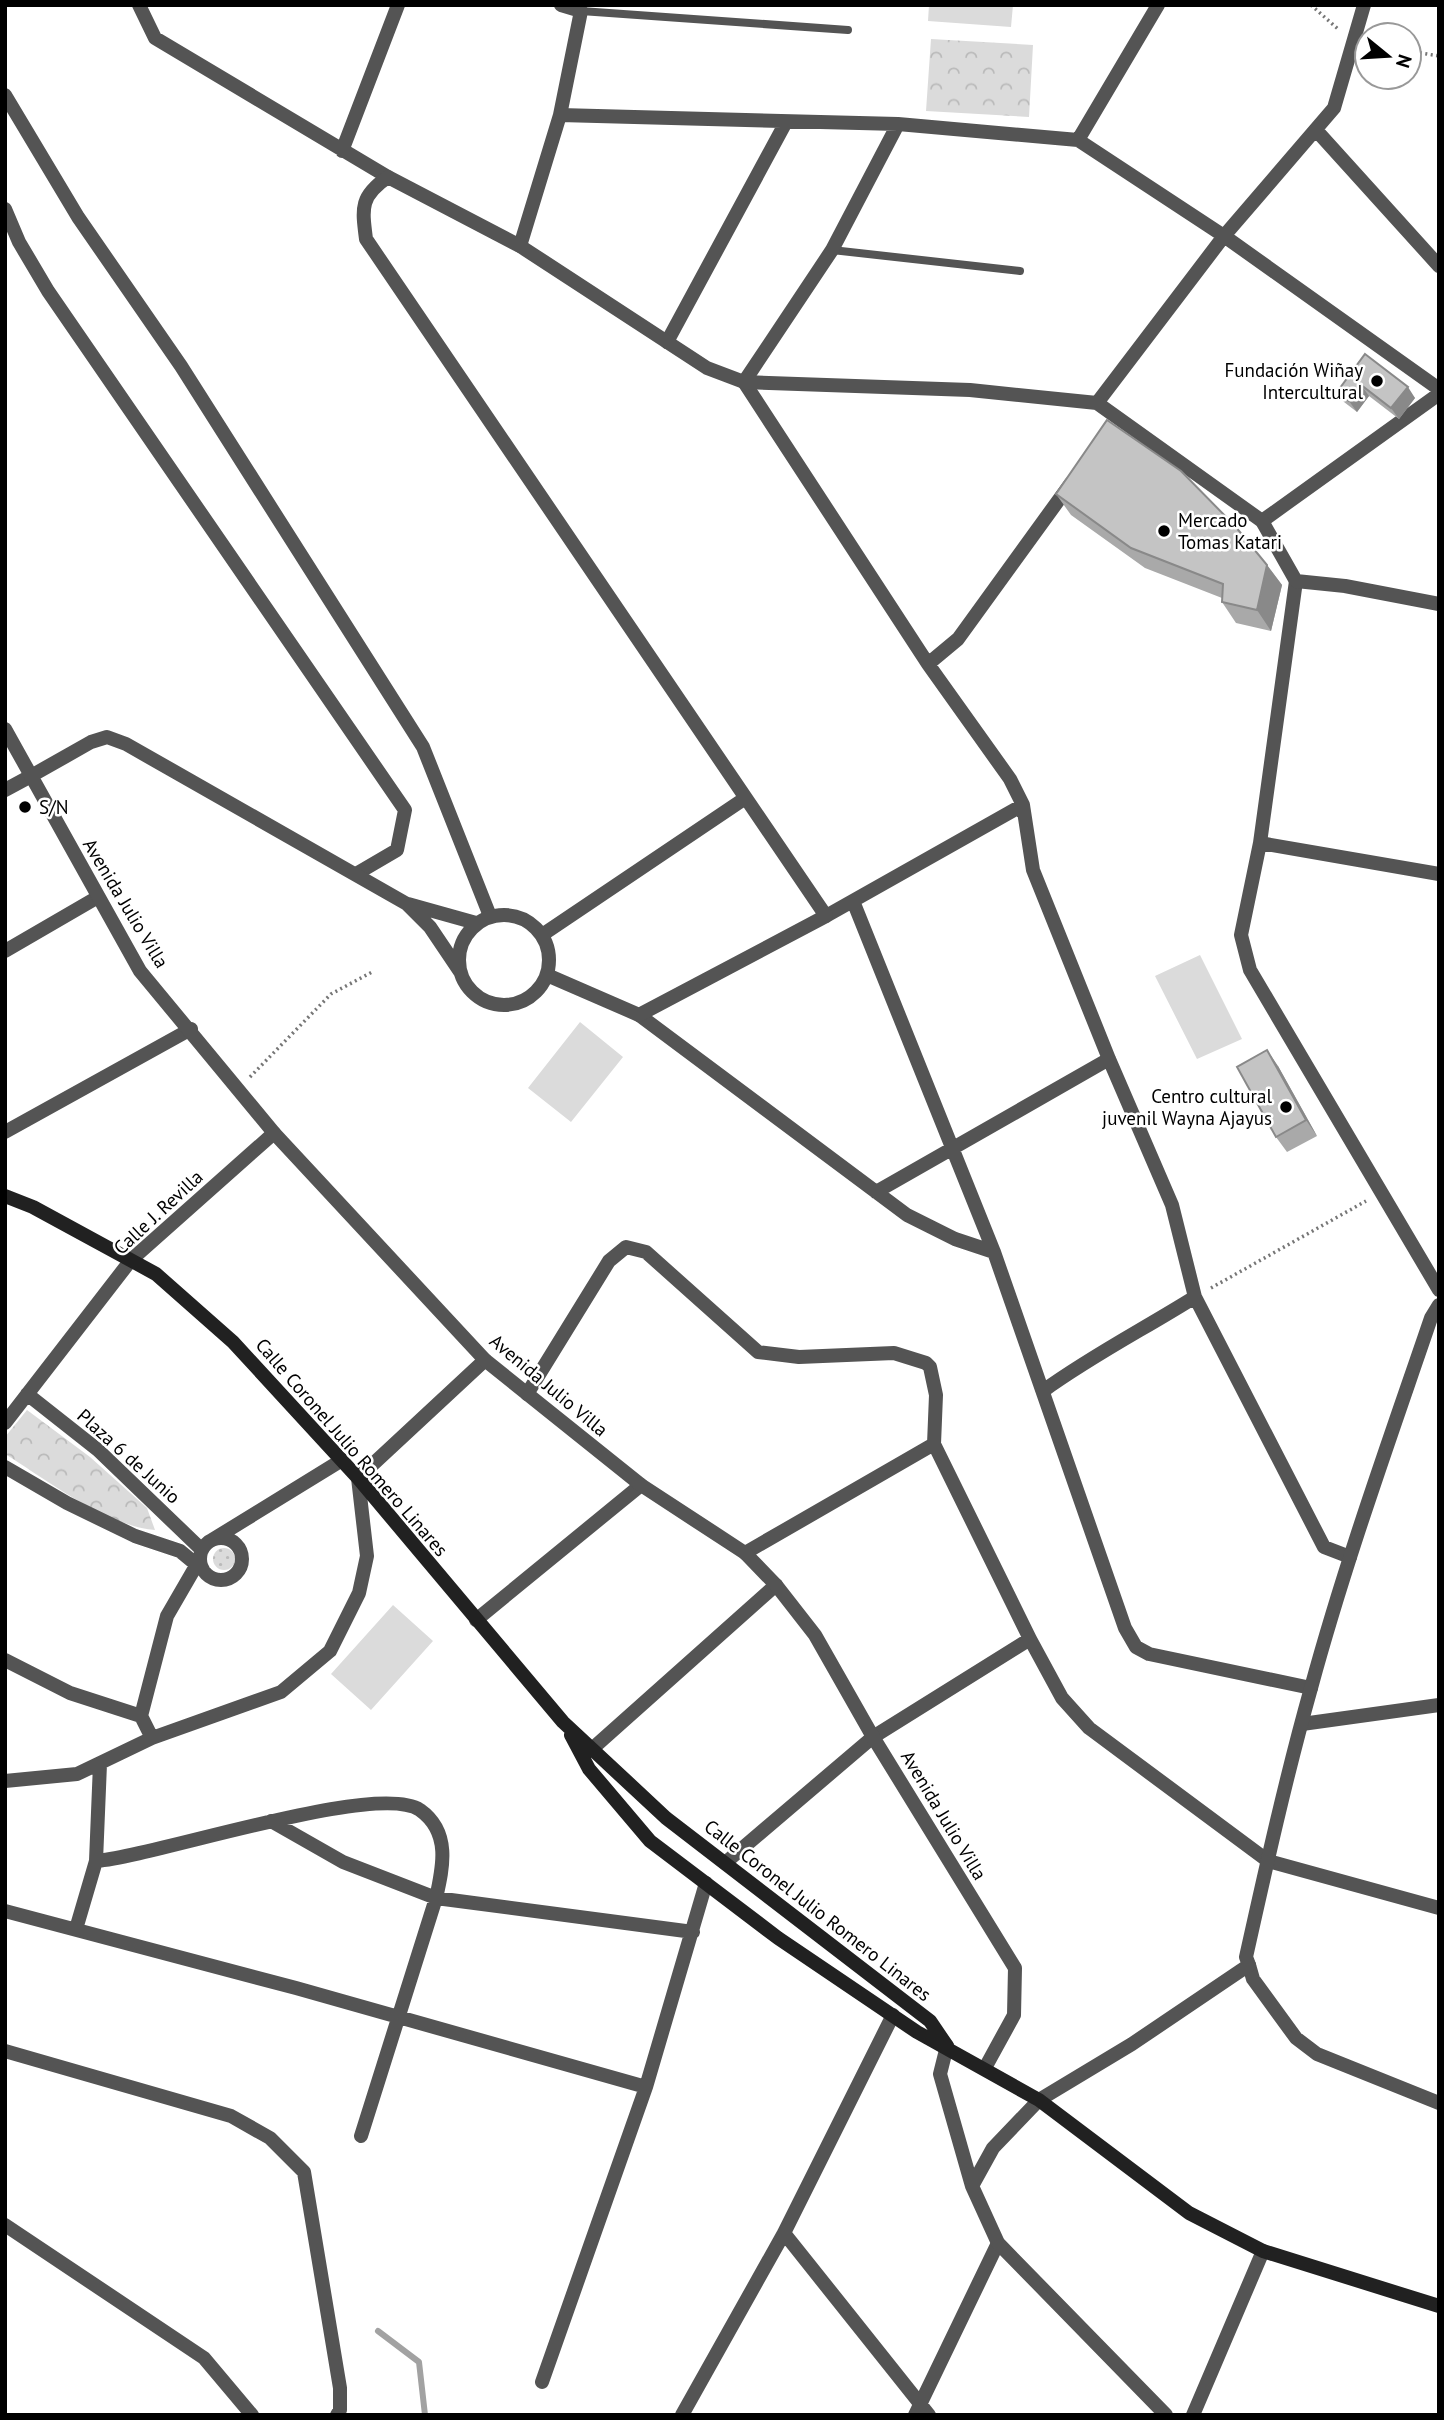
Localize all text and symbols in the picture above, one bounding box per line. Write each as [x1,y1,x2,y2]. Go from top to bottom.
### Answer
north arrow [1353,21,1423,91]
text: N [1391,52,1418,71]
place label: Fundación Wiñay Intercultural [1224,358,1363,404]
marker: Fundación Wiñay Intercultural [1369,373,1385,389]
place label: Mercado Tomas Katari [1178,508,1282,554]
marker: Mercado Tomas Katari [1156,523,1172,539]
place label: S/N [39,795,69,819]
marker: S/N [17,799,33,815]
street label: Avenida Julio Villa [78,834,174,972]
place label: Centro cultural juvenil Wayna Ajayus [1102,1084,1272,1130]
marker: Centro cultural juvenil Wayna Ajayus [1278,1099,1294,1115]
street label: Calle J. Revilla [108,1165,208,1259]
street label: Avenida Julio Villa [485,1329,613,1441]
street label: Calle Coronel Julio Romero Linares [251,1333,453,1561]
street label: Plaza 6 de Junio [73,1403,185,1509]
street label: Avenida Julio Villa [896,1746,992,1884]
street label: Calle Coronel Julio Romero Linares [700,1814,936,2006]

